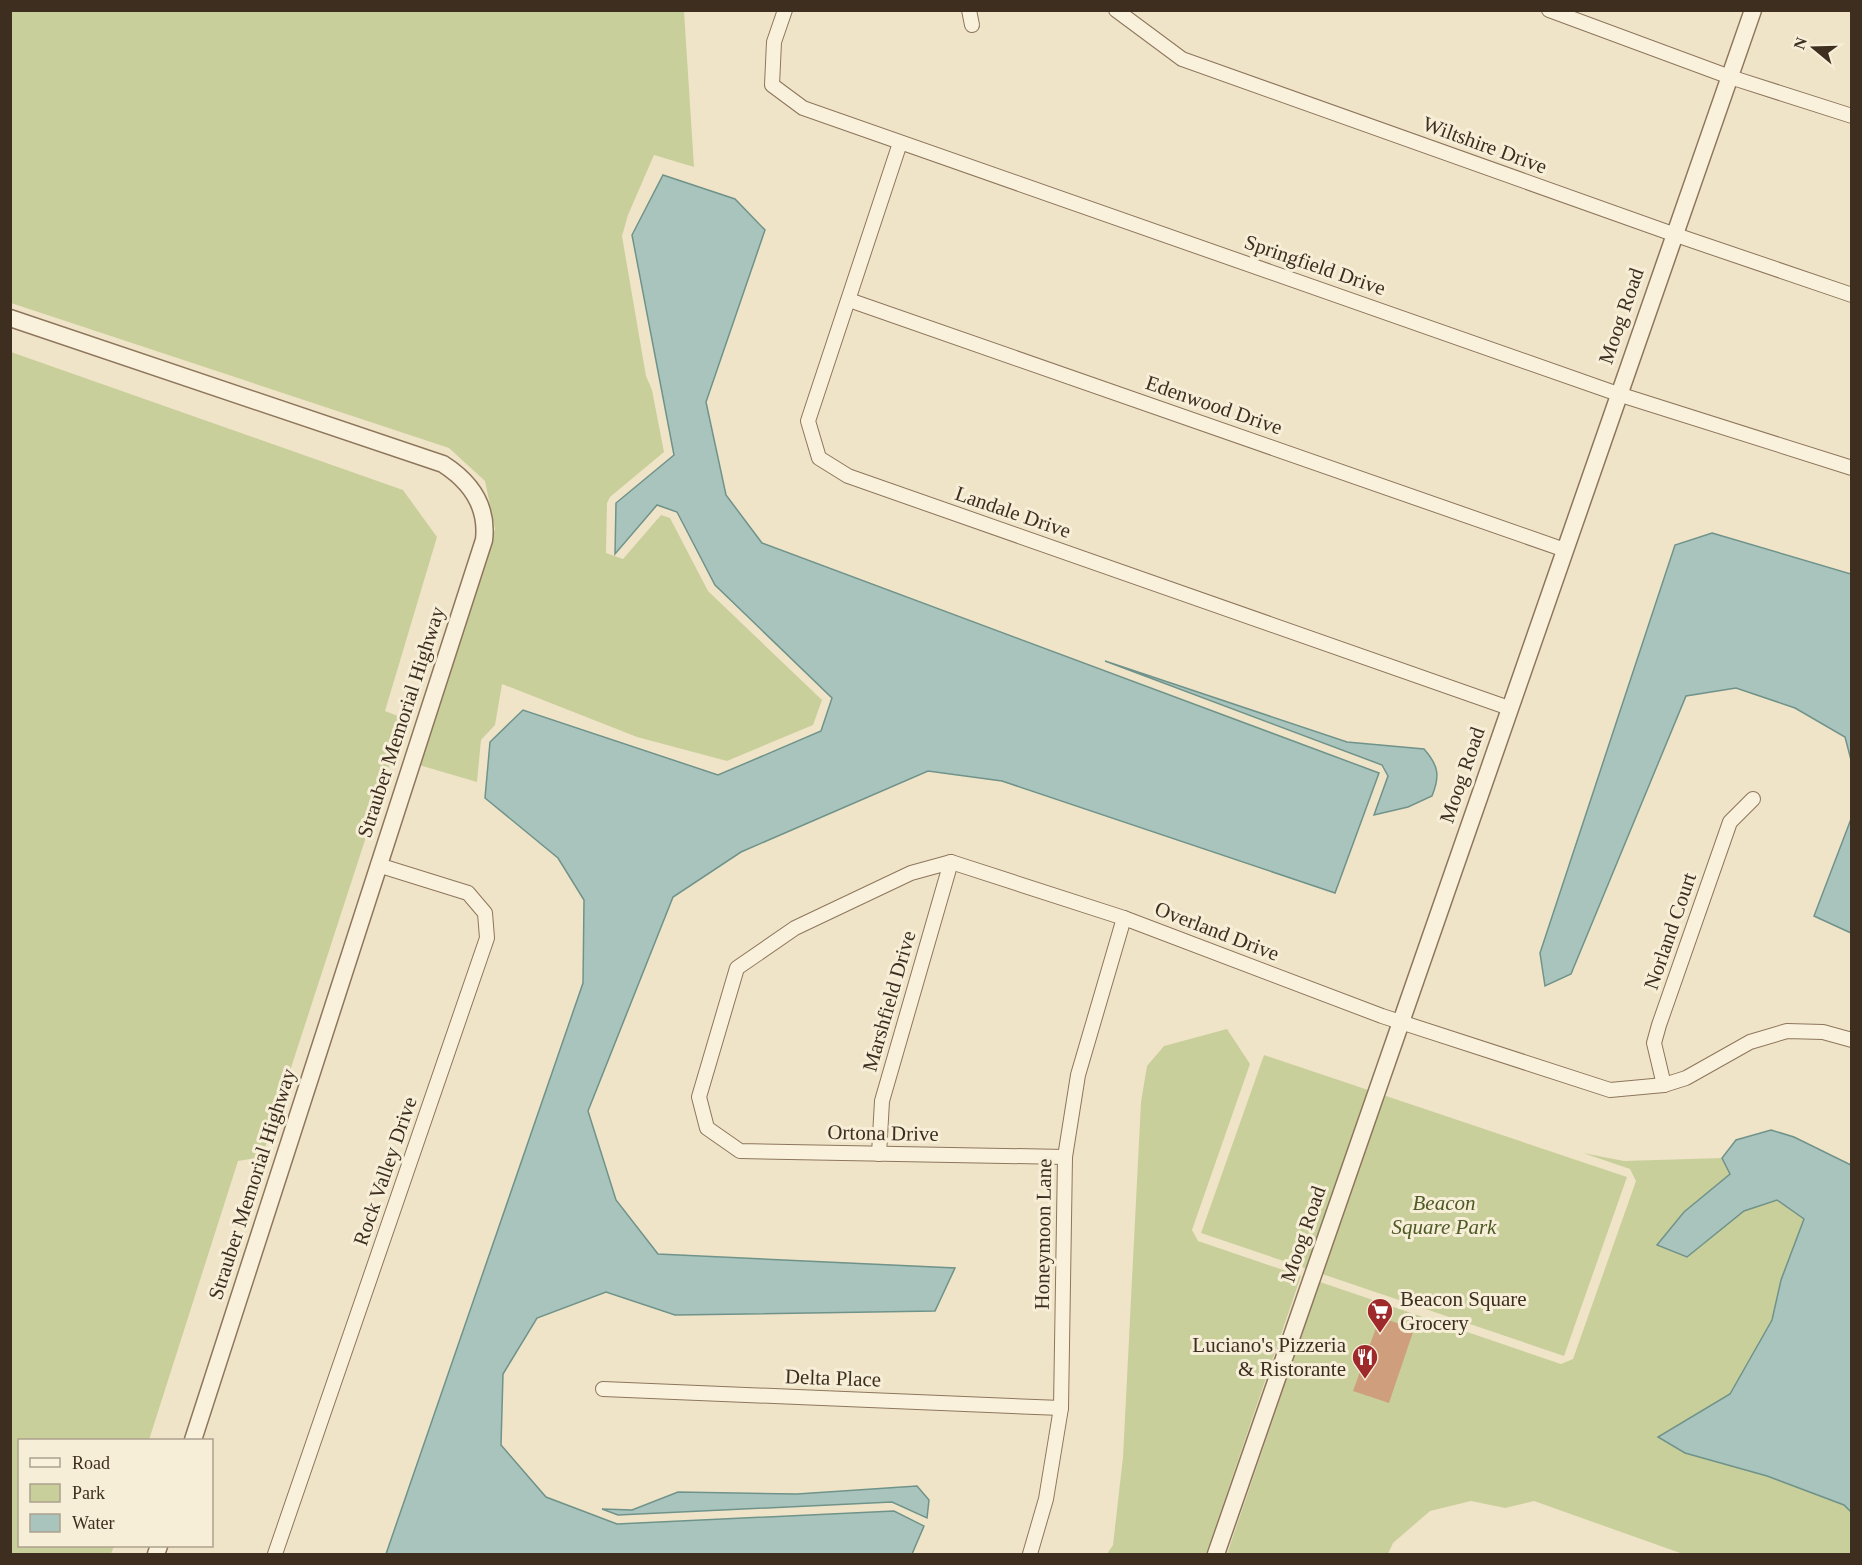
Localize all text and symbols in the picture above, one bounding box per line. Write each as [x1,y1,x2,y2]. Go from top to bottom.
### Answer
north arrow [1784,18,1844,78]
text: N [1790,35,1810,52]
street label: Wiltshire Drive [1420,111,1550,179]
street label: Springfield Drive [1241,230,1389,300]
street label: Moog Road [1593,264,1649,367]
street label: Edenwood Drive [1143,370,1285,440]
street label: Landale Drive [952,481,1074,543]
street label: Strauber Memorial Highway [352,603,450,841]
street label: Moog Road [1434,723,1490,826]
street label: Norland Court [1639,869,1701,993]
street label: Overland Drive [1151,896,1283,966]
street label: Marshfield Drive [857,928,921,1074]
street label: Strauber Memorial Highway [203,1065,301,1303]
street label: Rock Valley Drive [348,1093,422,1249]
street label: Ortona Drive [827,1120,939,1146]
street label: Honeymoon Lane [1030,1158,1056,1310]
street label: Moog Road [1275,1182,1331,1285]
park label: Beacon Square Park [1392,1191,1497,1239]
place label: Beacon Square Grocery [1400,1287,1527,1335]
supermarket icon: Beacon Square Grocery [1365,1296,1395,1334]
place label: Luciano's Pizzeria & Ristorante [1192,1333,1347,1381]
restaurant icon: Luciano's Pizzeria & Ristorante [1350,1342,1380,1380]
street label: Delta Place [785,1364,881,1392]
legend [18,1439,213,1547]
text: Road [72,1453,110,1473]
text: Park [72,1483,105,1503]
text: Water [72,1513,115,1533]

